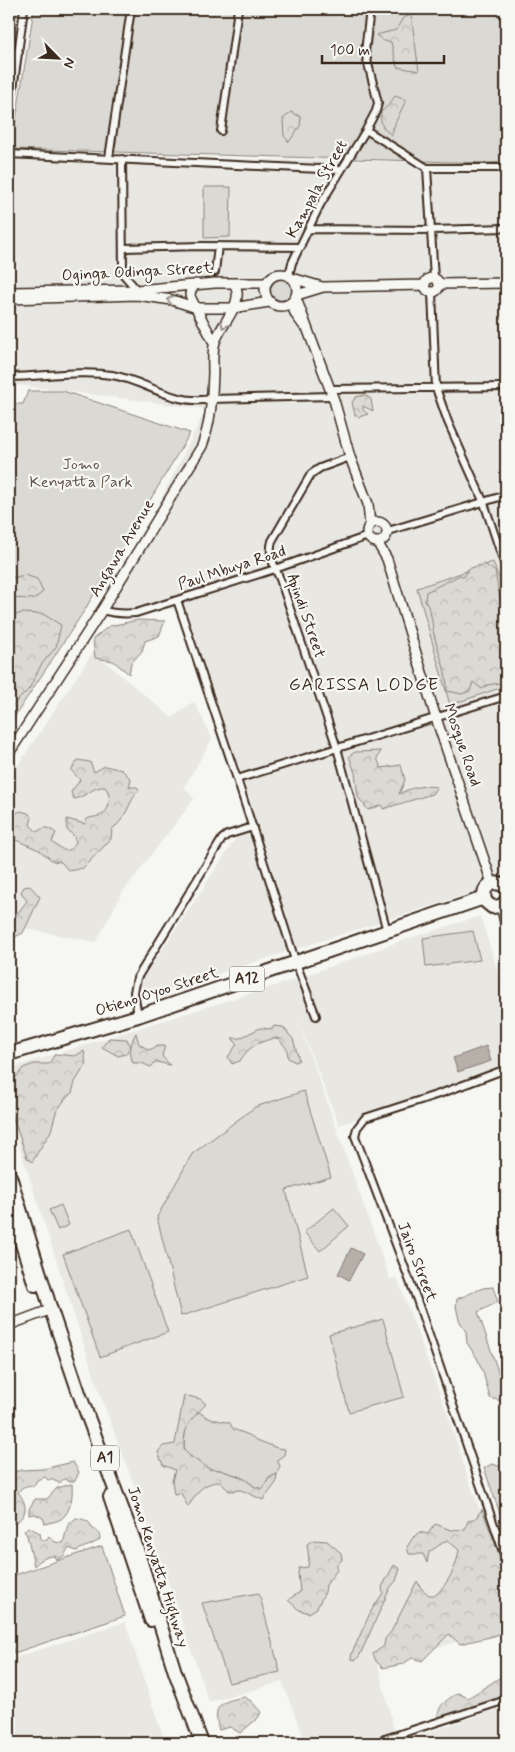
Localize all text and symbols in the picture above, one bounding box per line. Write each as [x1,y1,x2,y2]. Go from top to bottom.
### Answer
north arrow [32,32,82,82]
scale bar [322,32,445,64]
text: 100 m [330,41,370,61]
text: N [59,55,79,71]
street label: Kampala Street [281,136,353,242]
street label: Oginga Odinga Street [61,258,213,287]
one-way arrow [165,296,174,306]
one-way arrow [220,320,230,329]
park label: Jomo Kenyatta Park [30,454,133,493]
street label: Angawa Avenue [85,495,160,601]
street label: Paul Mbuya Road [175,541,289,595]
street label: Apindi Street [281,571,330,662]
district label: GARISSA LODGE [289,673,439,697]
street label: Mosque Road [438,701,486,789]
street label: Otieno Oyoo Street [93,962,222,1022]
road number: A12 [230,966,264,992]
street label: Jairo Street [392,1219,442,1306]
road number: A1 [91,1446,119,1470]
street label: Jomo Kenyatta Highway [121,1484,194,1651]

